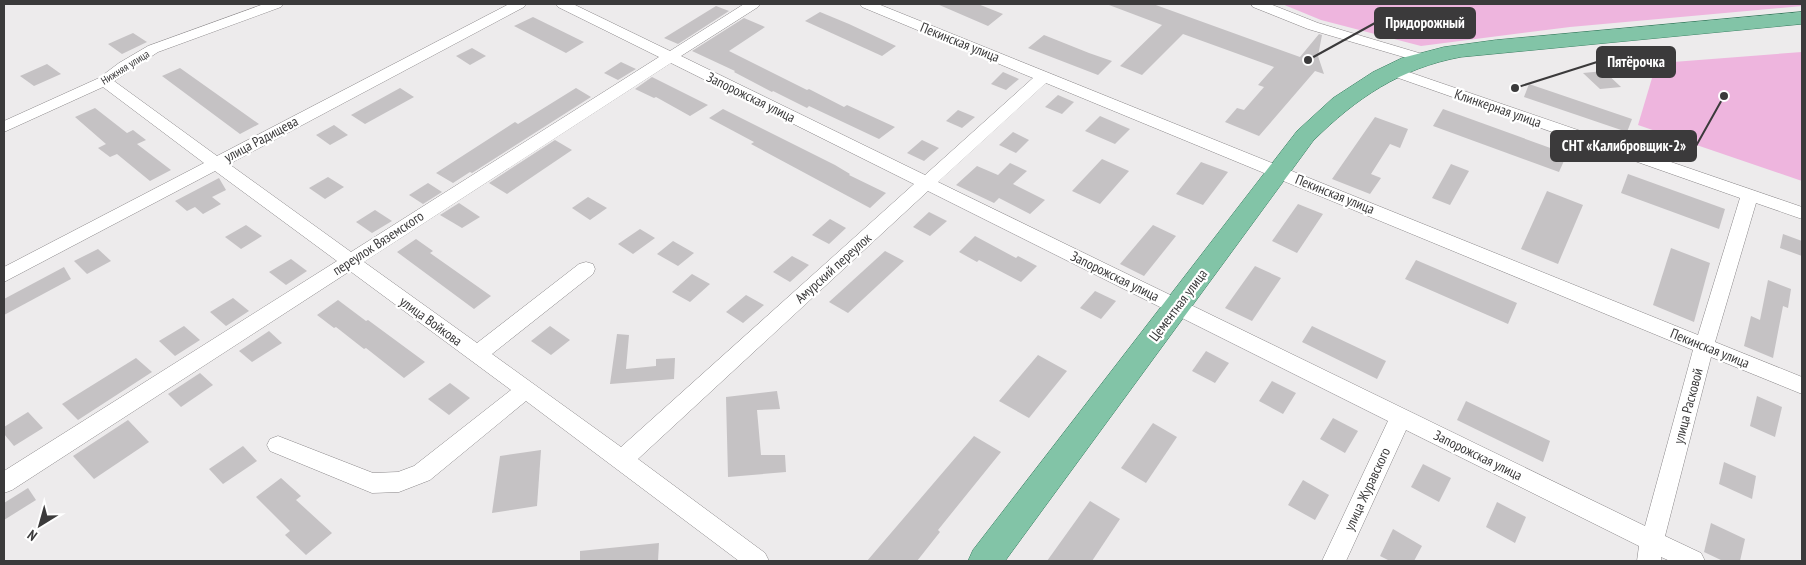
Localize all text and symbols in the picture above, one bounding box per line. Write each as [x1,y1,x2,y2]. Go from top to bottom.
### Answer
callout: Придорожный [1375,8,1475,38]
text: Придорожный [1385,13,1465,32]
street label: Пекинская улица [918,18,1002,66]
street label: Нижняя улица [98,47,152,87]
callout: Пятёрочка [1597,47,1675,77]
text: Пятёрочка [1607,52,1665,71]
street label: Запорожская улица [704,68,798,126]
street label: Клинкерная улица [1452,85,1544,131]
street label: улица Радищева [221,112,301,166]
callout: СНТ «Калибровщик-2» [1551,131,1696,161]
text: СНТ «Калибровщик-2» [1562,136,1686,155]
street label: Пекинская улица [1293,170,1377,218]
street label: переулок Вяземского [329,207,427,279]
street label: Амурский переулок [791,229,875,307]
street label: Запорожская улица [1068,247,1162,305]
street label: Цементная улица [1145,265,1211,345]
street label: улица Войкова [396,292,466,350]
street label: Пекинская улица [1668,324,1752,372]
street label: улица Расковой [1669,366,1707,446]
street label: Запорожская улица [1431,426,1525,484]
street label: улица Журавского [1340,445,1394,533]
north arrow [15,500,65,550]
text: N [24,526,41,545]

